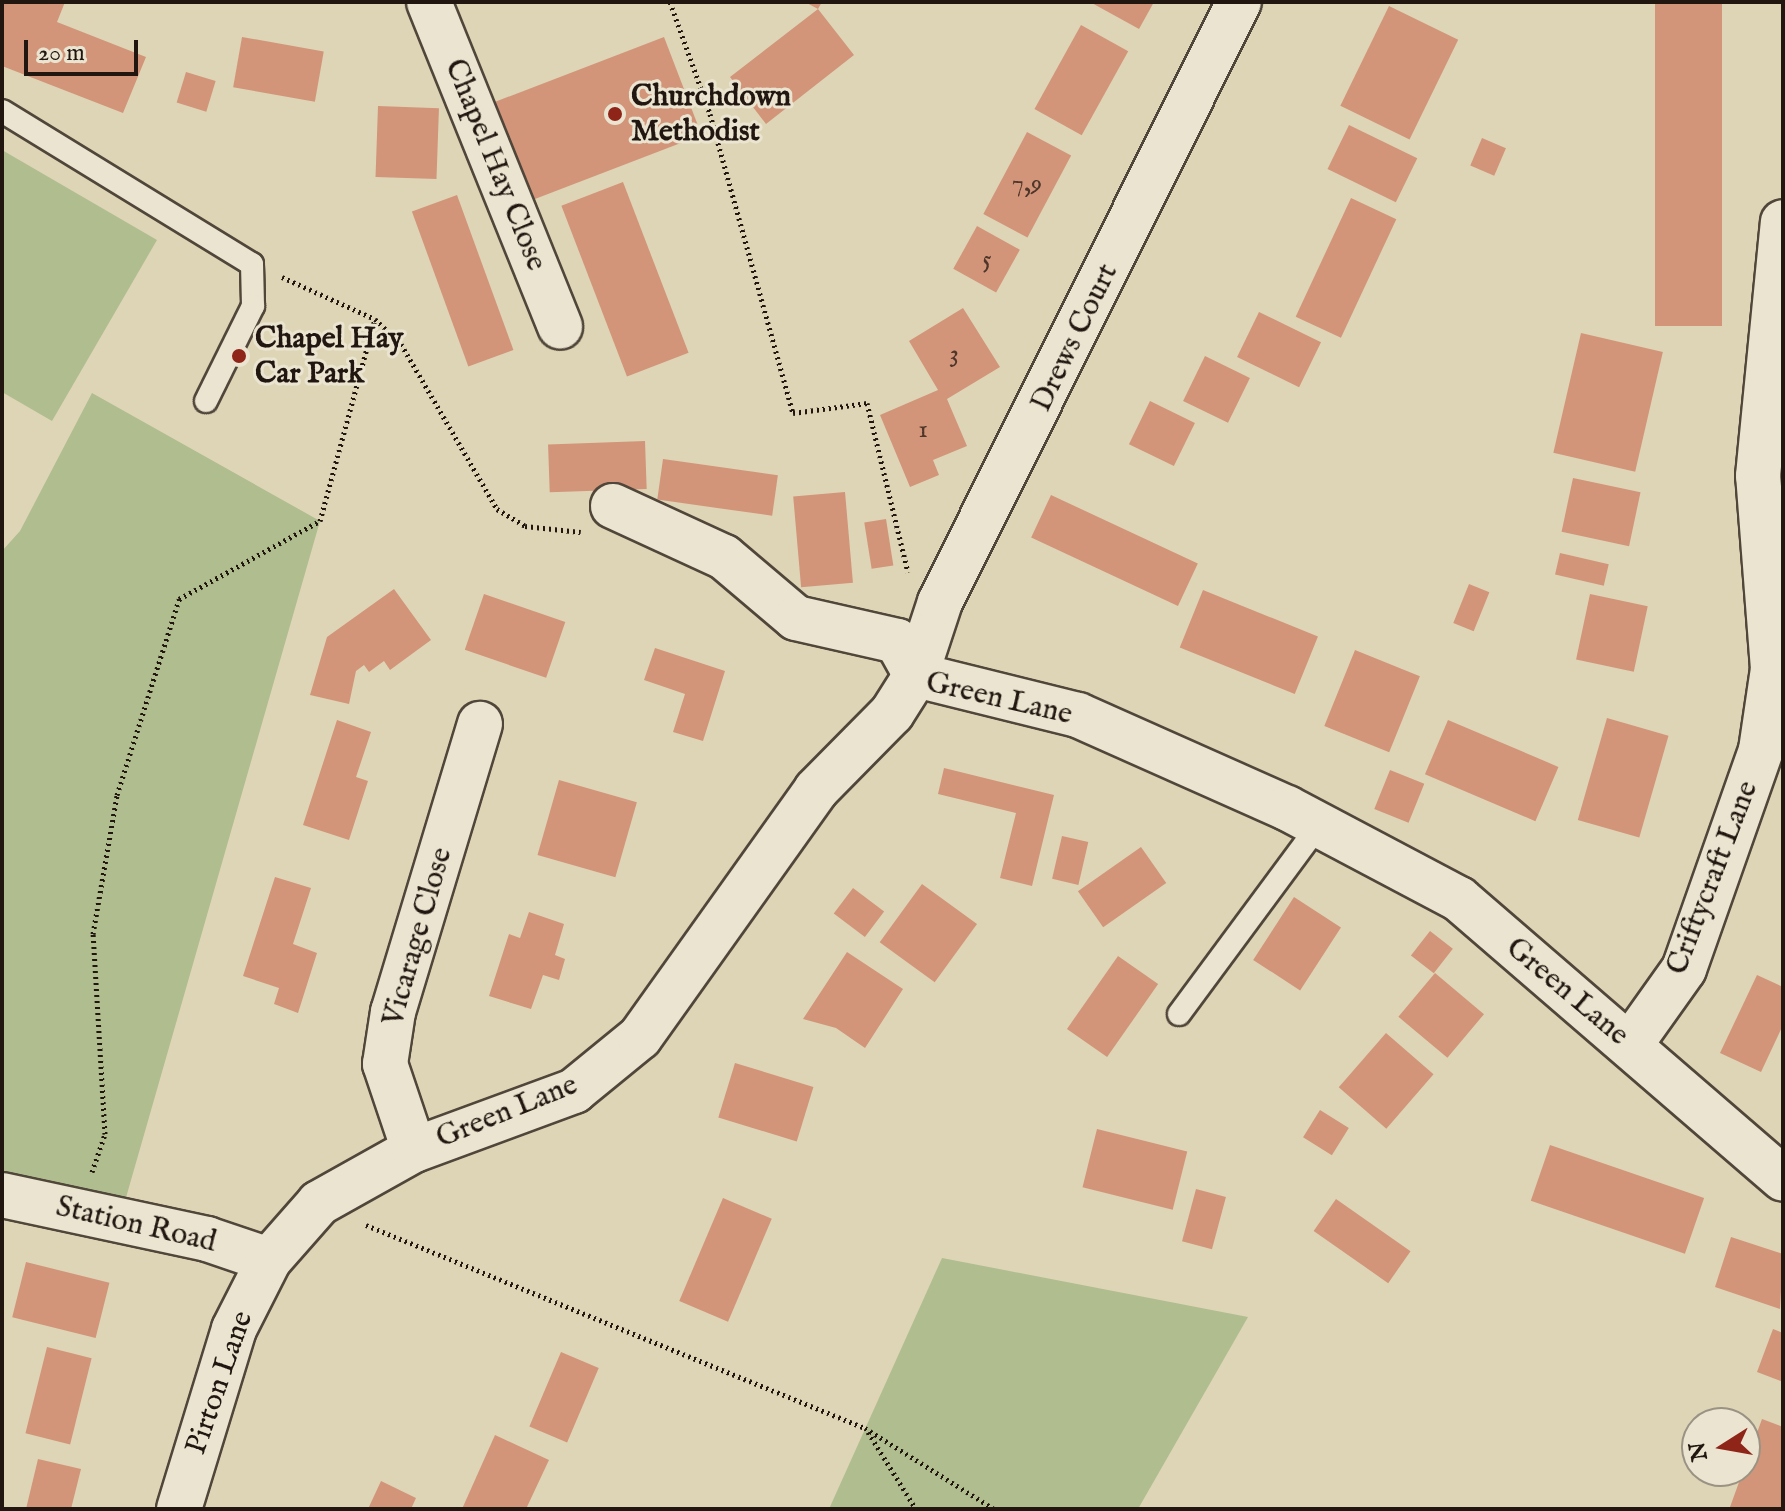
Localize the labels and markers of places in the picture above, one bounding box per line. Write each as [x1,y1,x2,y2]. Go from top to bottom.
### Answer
place label: Churchdown Methodist [631,79,791,150]
marker: Churchdown Methodist [606,105,624,123]
place label: Chapel Hay Car Park [255,321,403,392]
marker: Chapel Hay Car Park [230,347,248,365]

